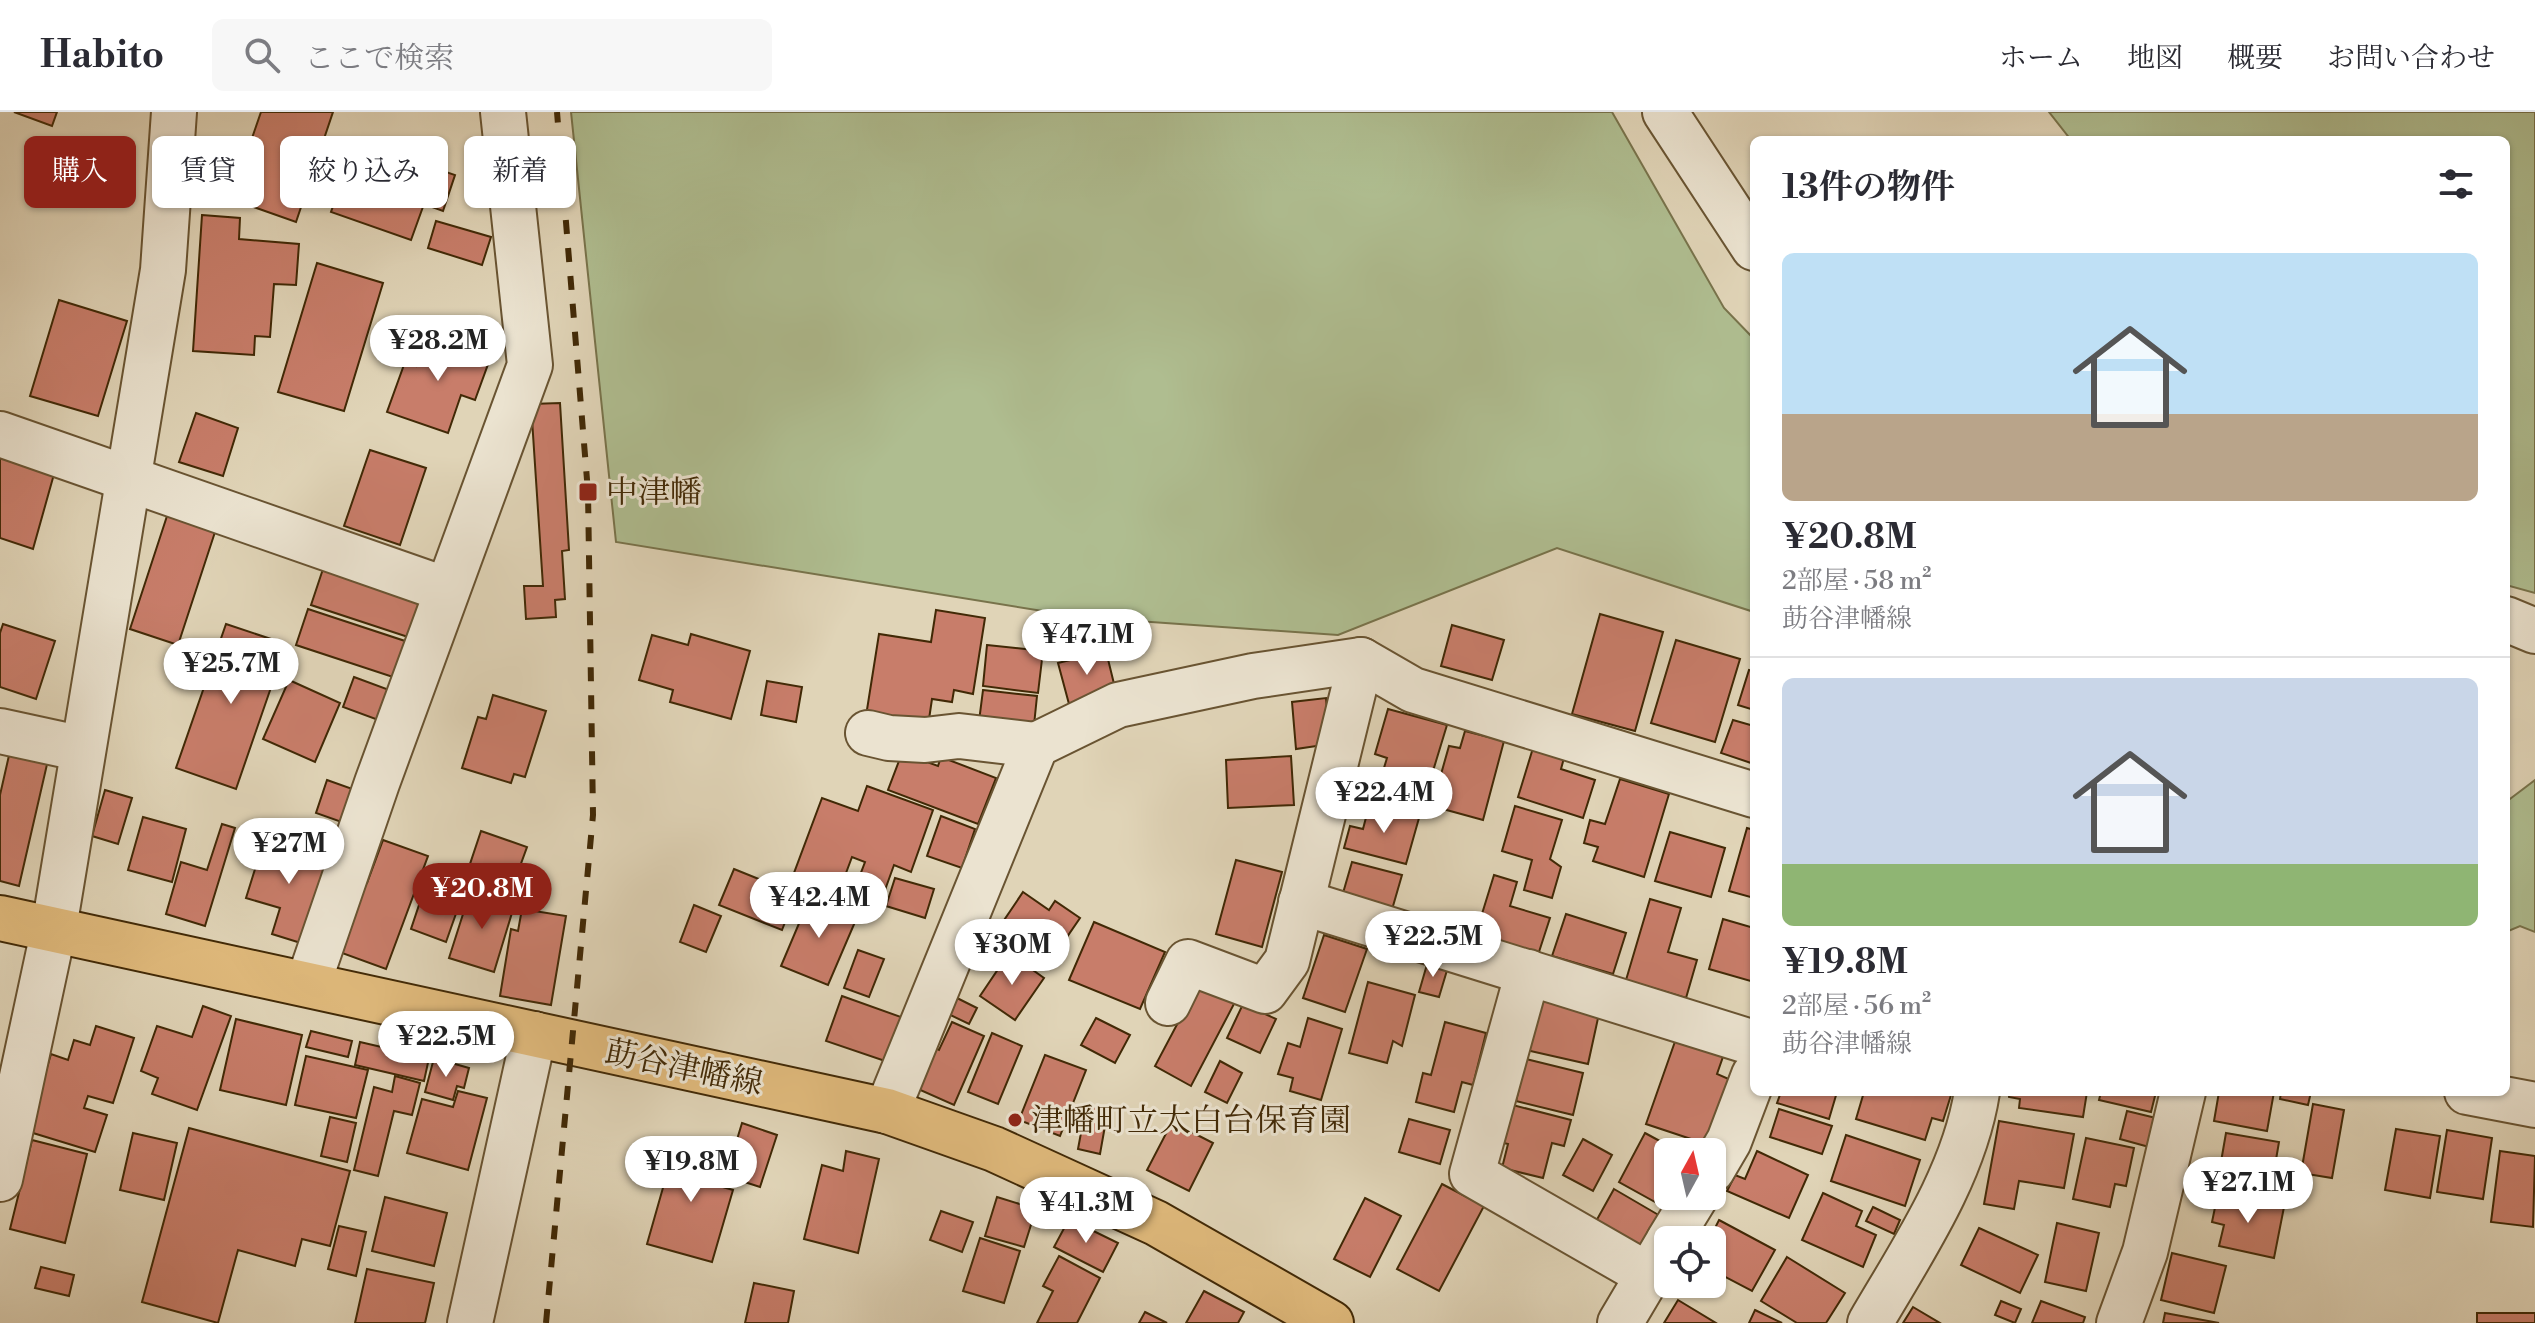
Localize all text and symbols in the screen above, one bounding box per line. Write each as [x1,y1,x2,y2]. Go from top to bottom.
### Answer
search box [212,19,772,91]
text: Habito [40,32,164,79]
icon: search [240,33,284,77]
text: ここで検索 [304,40,454,78]
text: ホーム [1999,41,2083,76]
text: 地図 [2127,41,2183,76]
text: 概要 [2227,41,2283,76]
text: お問い合わせ [2327,41,2495,76]
chip: 購入 [24,136,136,208]
chip: 賃貸 [152,136,264,208]
chip: 絞り込み [280,136,448,208]
chip: 新着 [464,136,576,208]
icon: filters [2434,162,2478,206]
text: 13件の物件 [1782,167,1955,209]
icon: home [2058,305,2202,449]
pin: ¥28.2M [373,315,503,383]
text: ¥28.2M [388,325,488,357]
place label: 中津幡 [606,473,702,513]
marker: 中津幡 [577,481,599,503]
text: ¥20.8M [1782,517,1917,559]
text: 2部屋 · 58 m² [1782,565,1931,597]
text: 莇谷津幡線 [1782,603,1912,635]
pin: ¥47.1M [1022,609,1152,677]
text: ¥47.1M [1040,619,1134,651]
pin: ¥25.7M [166,638,296,706]
text: ¥25.7M [182,648,280,680]
icon: home [2058,730,2202,874]
pin: ¥22.4M [1319,767,1449,835]
text: ¥22.4M [1333,777,1435,809]
pin: ¥27M [242,818,336,886]
text: ¥27M [251,828,327,860]
pin: ¥20.8M [417,863,547,931]
pin: ¥42.4M [754,872,884,940]
text: ¥20.8M [431,873,533,905]
text: ¥42.4M [768,882,870,914]
pin: ¥22.5M [1368,911,1498,979]
pin: ¥30M [965,919,1059,987]
text: ¥22.5M [1383,921,1483,953]
text: ¥30M [973,929,1051,961]
text: ¥19.8M [1782,942,1908,984]
text: 2部屋 · 56 m² [1782,990,1931,1022]
pin: ¥22.5M [381,1011,511,1079]
text: ¥22.5M [396,1021,496,1053]
text: 莇谷津幡線 [1782,1028,1912,1060]
street label: 莇谷津幡線 [601,1032,766,1104]
place label: 津幡町立太白台保育園 [1031,1101,1351,1141]
marker: 津幡町立太白台保育園 [1006,1111,1024,1129]
pin: ¥19.8M [626,1136,756,1204]
north arrow [1654,1138,1726,1210]
map controls [1654,1138,1726,1298]
text: ¥19.8M [643,1146,739,1178]
pin: ¥27.1M [2183,1157,2313,1225]
text: ¥27.1M [2201,1167,2295,1199]
pin: ¥41.3M [1021,1177,1151,1245]
text: ¥41.3M [1038,1187,1134,1219]
button: locate [1654,1226,1726,1298]

